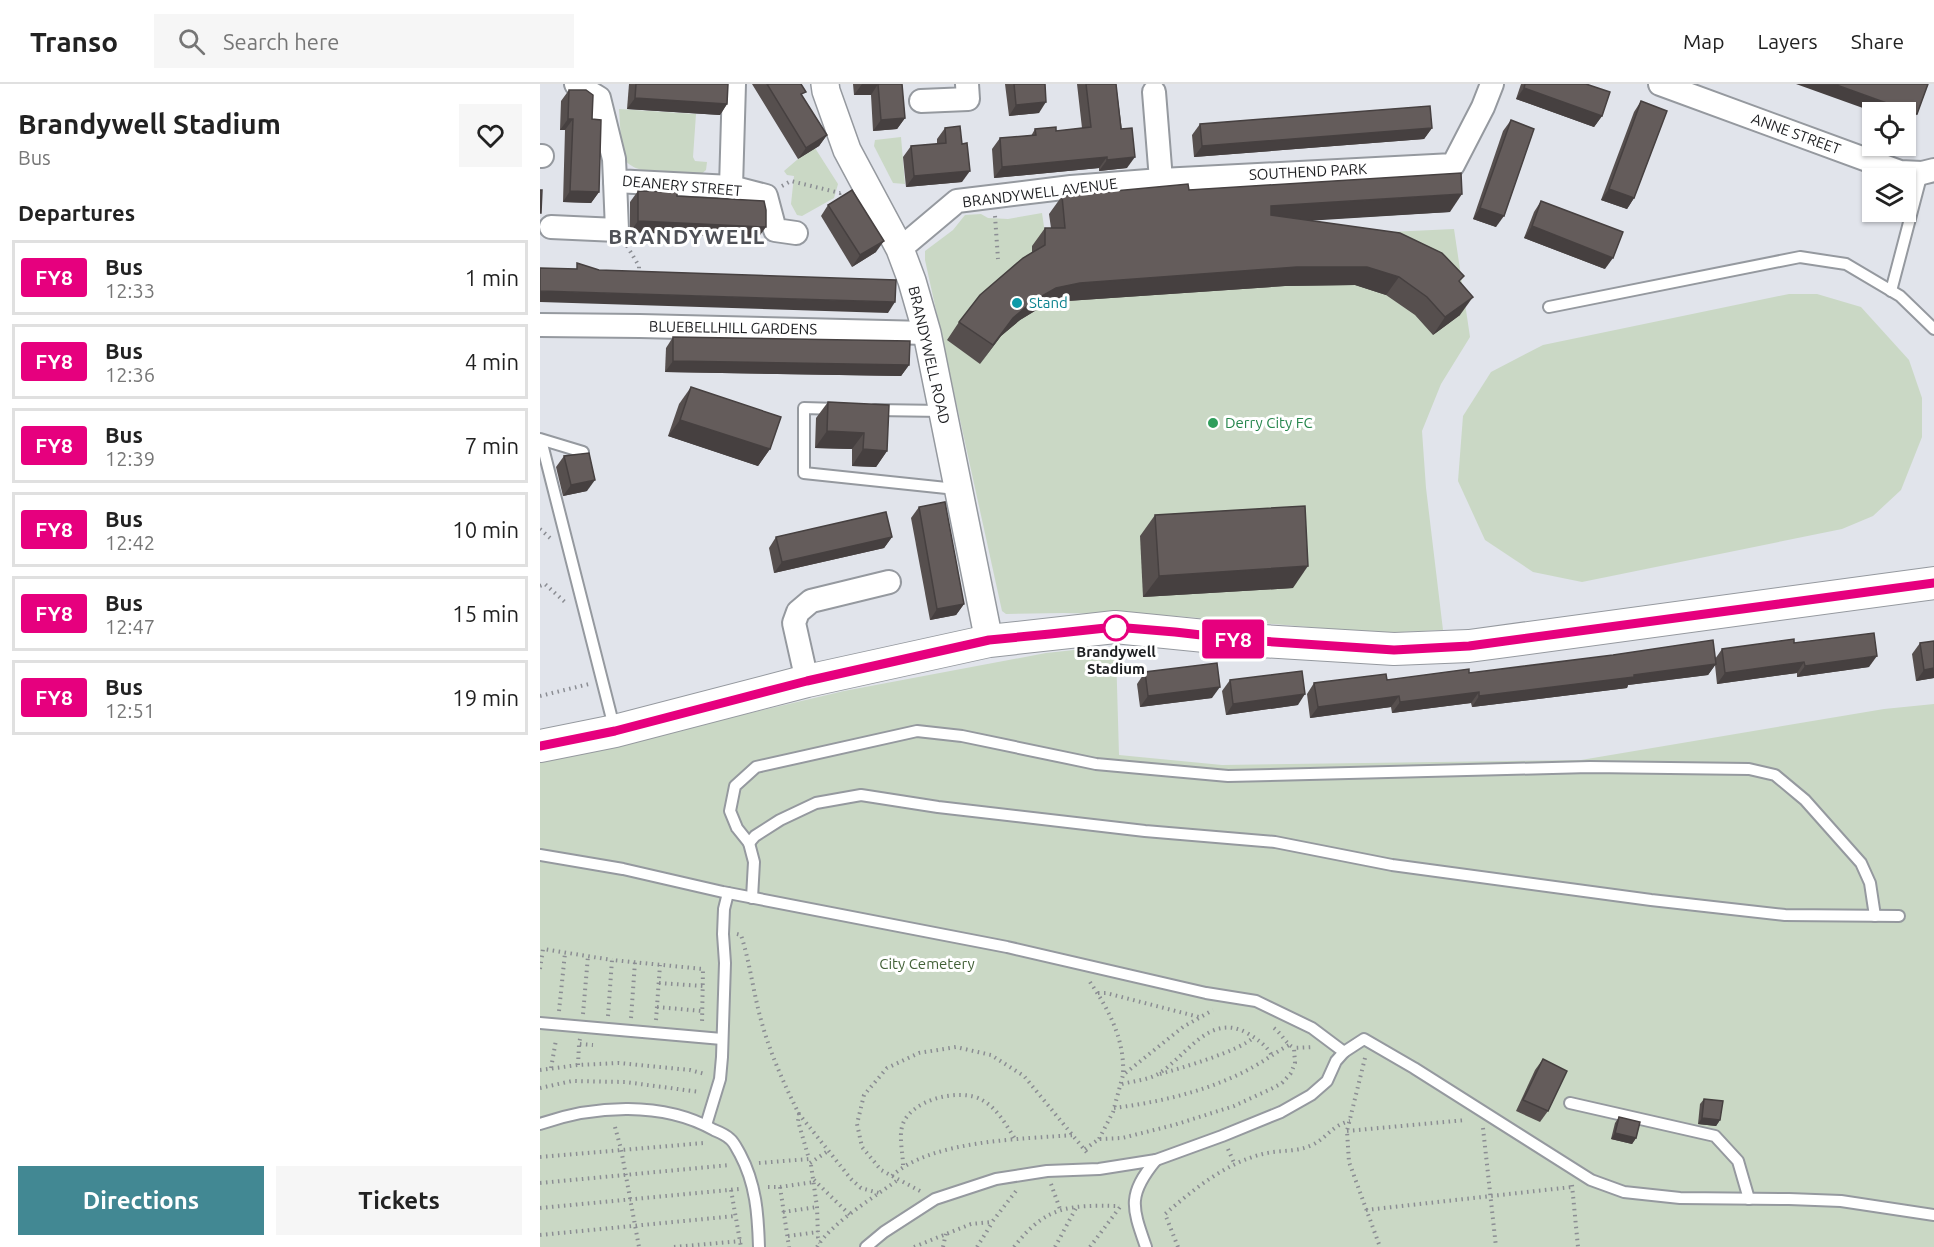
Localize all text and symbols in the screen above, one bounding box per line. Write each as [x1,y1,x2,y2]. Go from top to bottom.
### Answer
search box [154,14,574,68]
icon: search [175,25,208,58]
text: Transo [30,26,118,57]
text: Search here [223,29,339,54]
text: Map [1683,29,1724,53]
text: Layers [1757,29,1818,53]
text: Share [1851,29,1904,53]
map controls [1862,102,1916,222]
button: locate [1862,102,1916,156]
button: heart [459,104,522,167]
text: Brandywell Stadium [18,108,281,139]
street label: ANNE STREET [1749,110,1844,158]
text: Bus [18,146,51,169]
street label: SOUTHEND PARK [1248,160,1367,183]
button: layers [1862,168,1916,222]
street label: DEANERY STREET [621,172,743,199]
street label: BRANDYWELL AVENUE [961,175,1118,210]
text: Departures [18,200,135,225]
district label: BRANDYWELL [608,224,766,248]
text: Bus [105,254,143,279]
text: FY8 [35,265,73,289]
text: 1 min [465,265,519,290]
text: 12:33 [105,279,155,302]
street label: BRANDYWELL ROAD [905,284,954,426]
place label: Stand [1029,294,1068,311]
marker: Stand [1010,296,1024,310]
street label: BLUEBELLHILL GARDENS [649,318,818,337]
text: Bus [105,338,143,363]
text: FY8 [35,349,73,373]
text: 4 min [465,349,519,374]
text: 12:36 [105,363,155,386]
place label: Derry City FC [1225,414,1313,431]
marker: Derry City FC [1206,416,1220,430]
text: Bus [105,422,143,447]
text: FY8 [35,433,73,457]
text: 7 min [465,433,519,458]
text: 12:39 [105,447,155,470]
text: Bus [105,506,143,531]
text: FY8 [35,517,73,541]
text: 10 min [452,517,519,542]
text: 12:42 [105,531,155,554]
text: Bus [105,590,143,615]
text: FY8 [35,601,73,625]
text: 15 min [452,601,519,626]
text: 12:47 [105,615,155,638]
marker: Brandywell Stadium [1103,615,1129,641]
line badge: FY8 [1198,620,1268,658]
text: FY8 [1214,627,1252,651]
place label: Brandywell Stadium [1076,643,1156,677]
text: Bus [105,674,143,699]
text: FY8 [35,685,73,709]
text: 19 min [452,685,519,710]
text: 12:51 [105,699,155,722]
park label: City Cemetery [879,955,975,972]
button: Directions [18,1166,264,1235]
button: Tickets [276,1166,522,1235]

